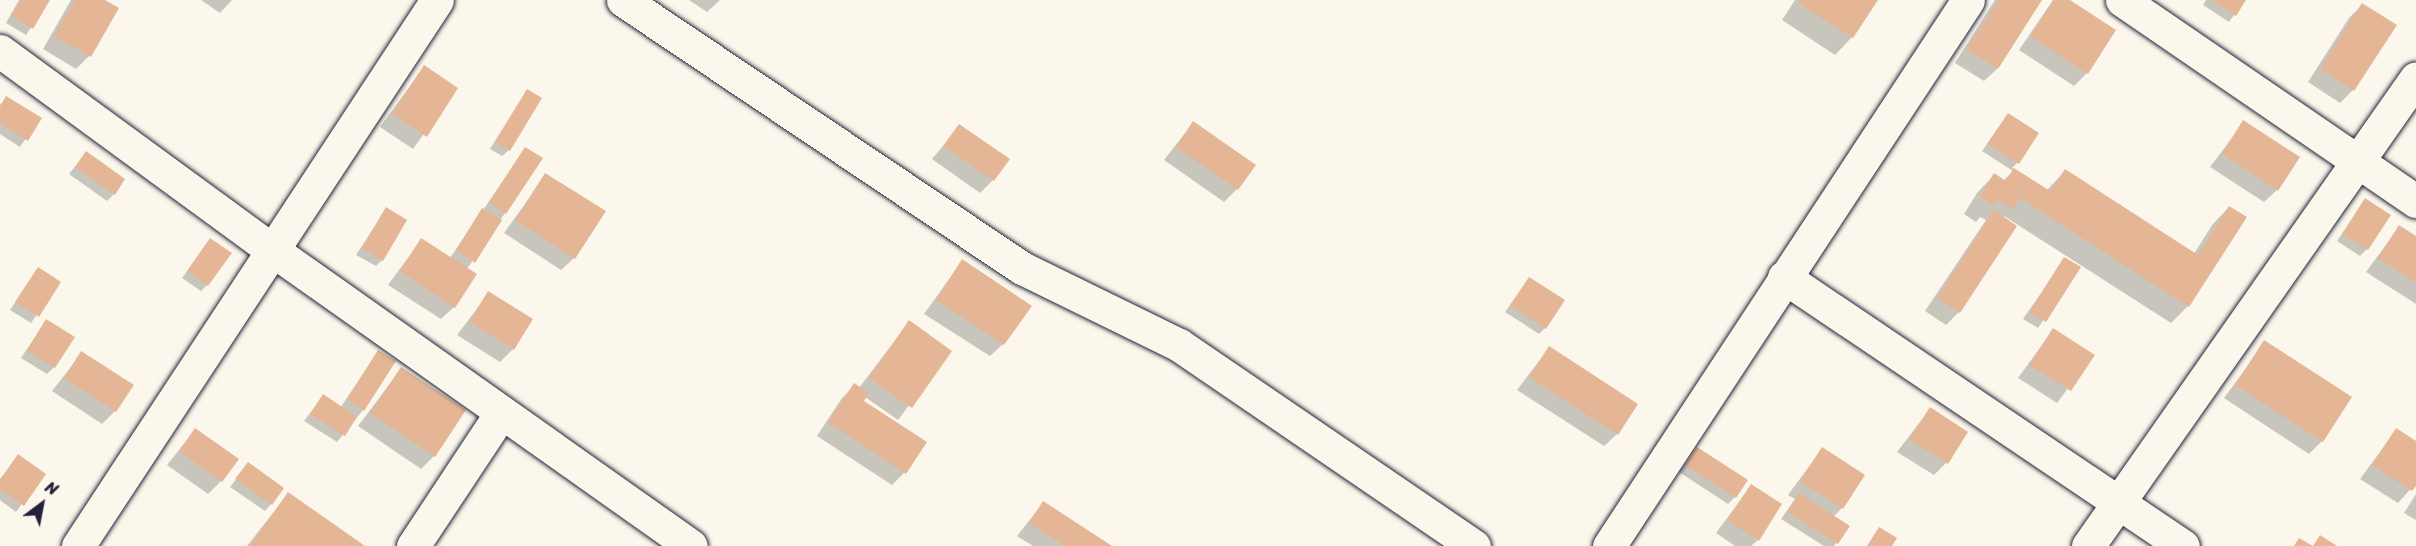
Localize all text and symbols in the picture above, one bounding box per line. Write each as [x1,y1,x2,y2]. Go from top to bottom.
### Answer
text: N [39,473,64,504]
north arrow [12,474,72,534]

